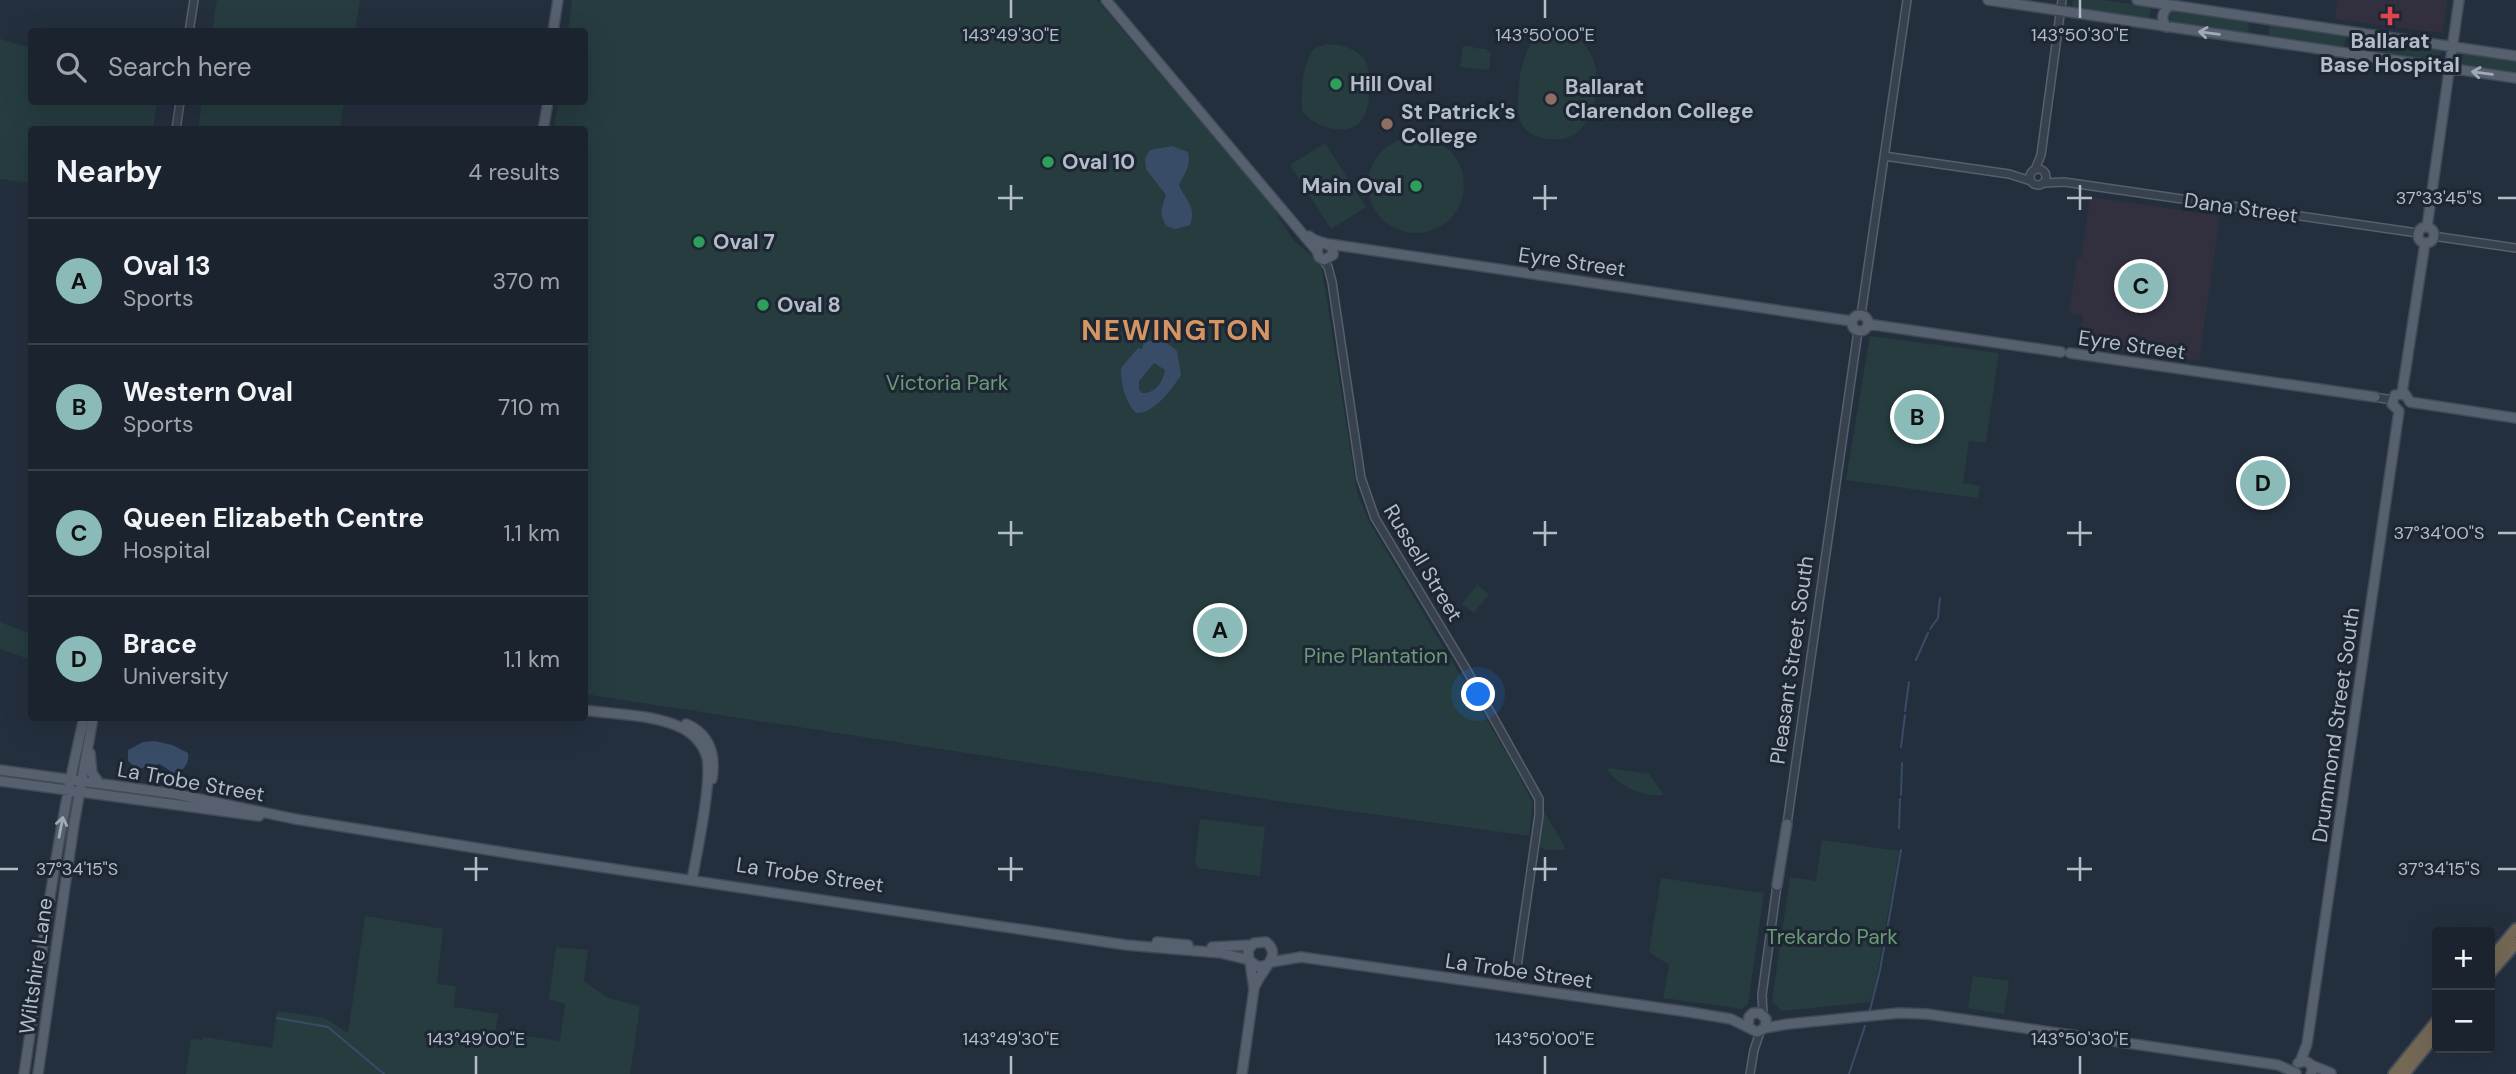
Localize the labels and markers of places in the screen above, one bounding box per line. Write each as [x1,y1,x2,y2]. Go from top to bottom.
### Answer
marker: Ballarat Base Hospital [2380,6,2400,26]
place label: Ballarat Base Hospital [2320,27,2460,79]
place label: Hill Oval [1350,70,1433,98]
place label: Ballarat Clarendon College [1565,73,1754,125]
marker: Hill Oval [1328,76,1344,92]
marker: Ballarat Clarendon College [1543,91,1559,107]
place label: St Patrick's College [1401,98,1516,150]
marker: St Patrick's College [1379,116,1395,132]
place label: Oval 10 [1062,148,1135,176]
marker: Oval 10 [1040,154,1056,170]
place label: Main Oval [1302,172,1402,200]
marker: Main Oval [1408,178,1424,194]
place label: Oval 7 [713,228,775,256]
marker: Oval 7 [691,234,707,250]
pin: C [2118,260,2164,312]
place label: Oval 8 [777,291,841,319]
marker: Oval 8 [755,297,771,313]
pin: B [1894,391,1940,443]
pin: D [2240,457,2286,509]
pin: A [1197,604,1243,656]

